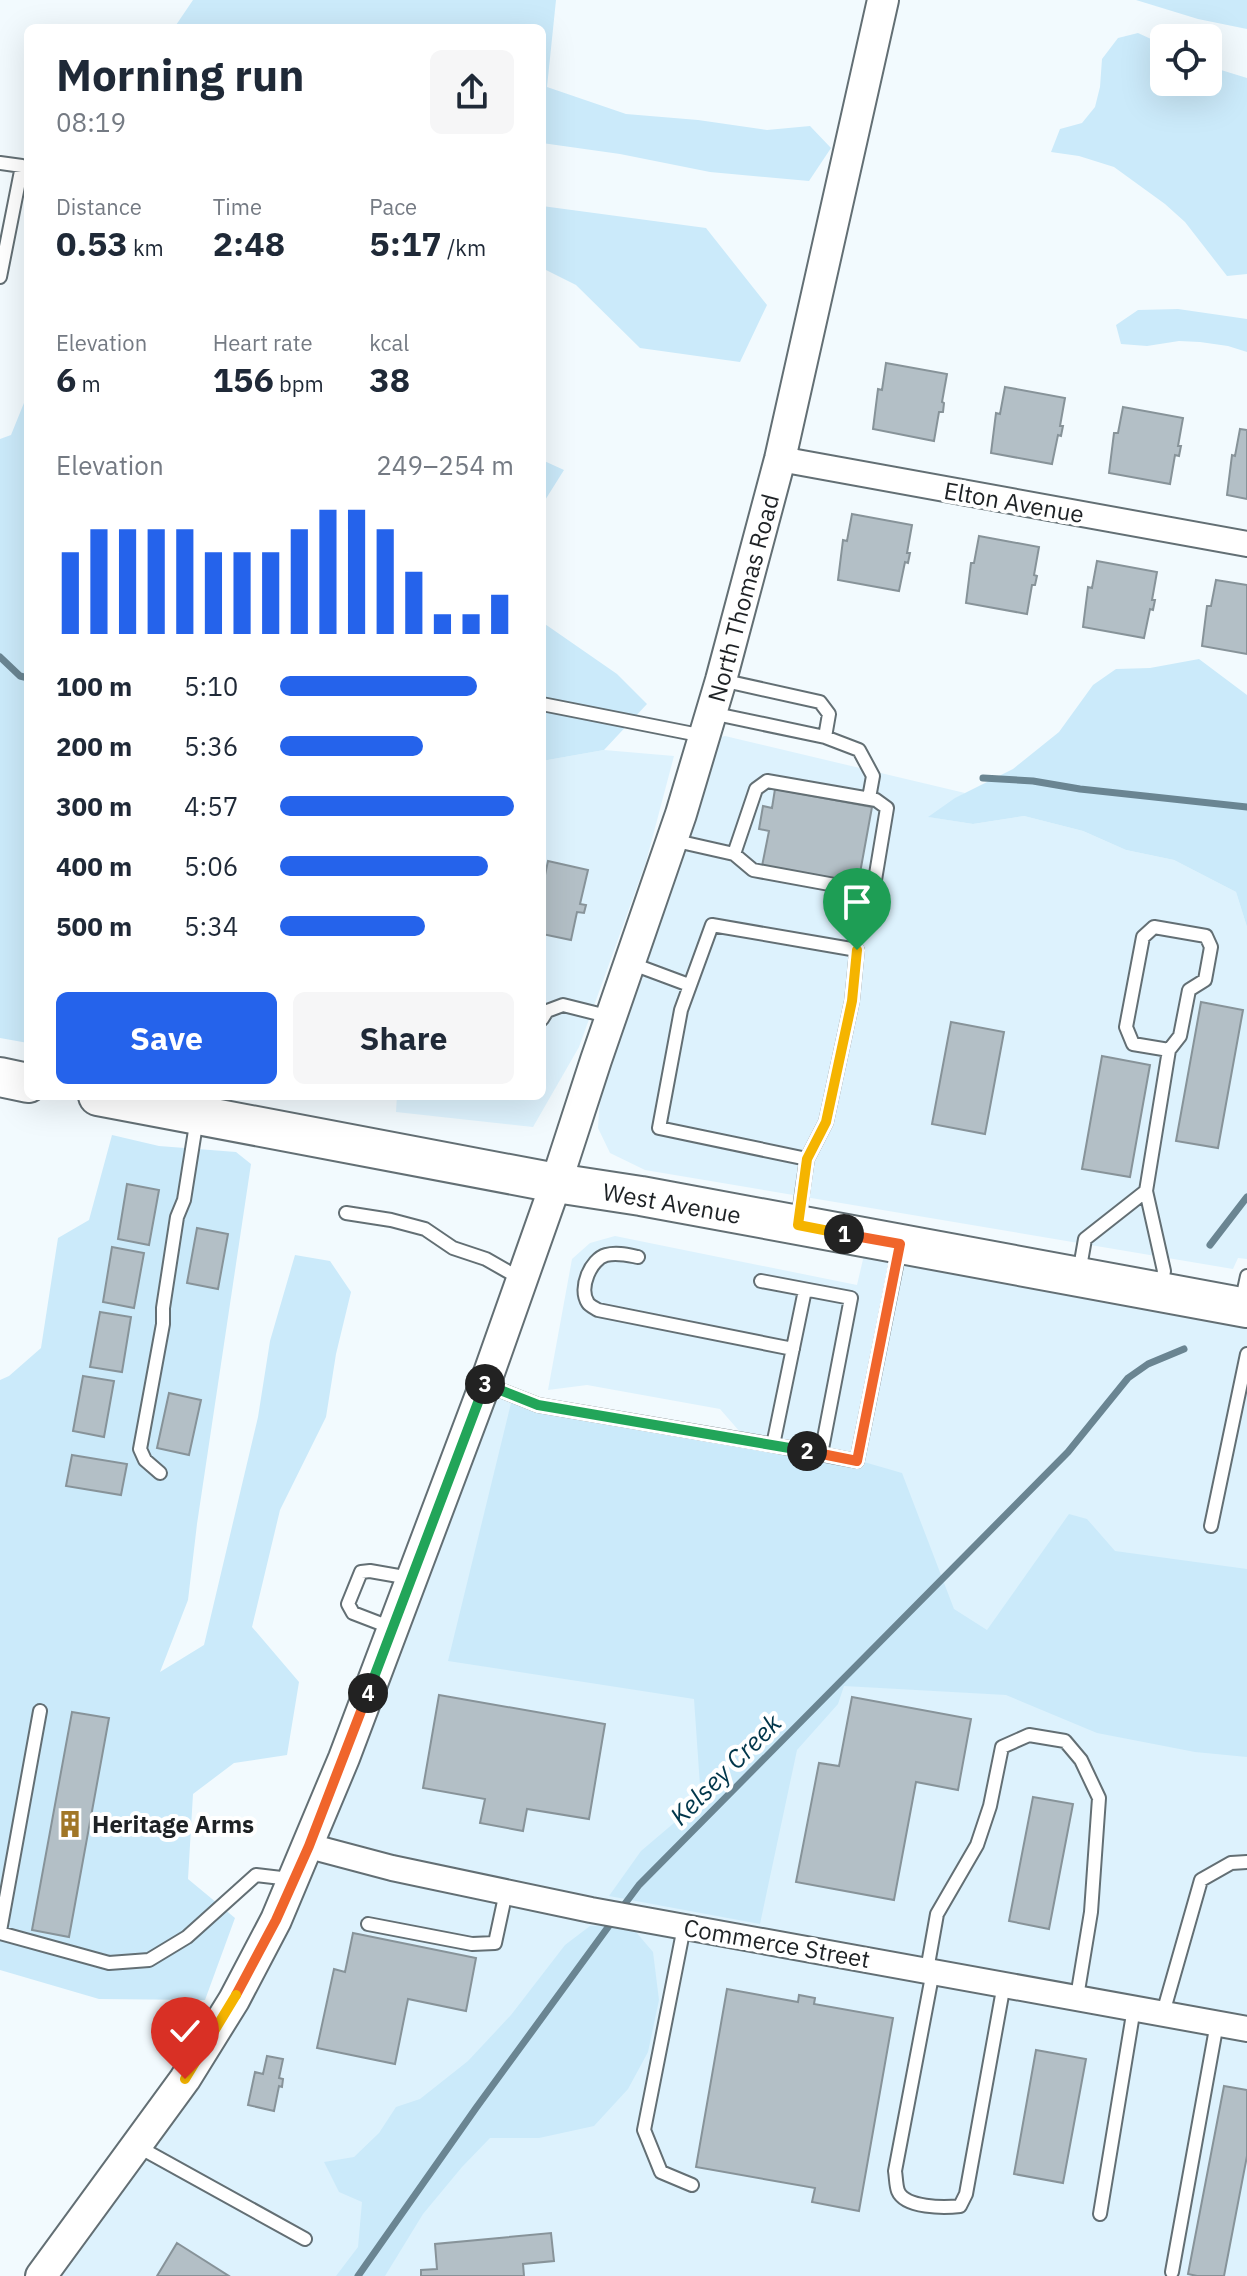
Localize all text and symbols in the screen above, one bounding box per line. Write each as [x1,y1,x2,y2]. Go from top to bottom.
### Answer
map controls [1150,24,1222,96]
button: locate [1150,24,1222,96]
text: Morning run [56,46,305,103]
button: share [430,50,514,134]
text: 08:19 [56,105,126,139]
text: Distance [56,192,142,221]
text: Time [213,192,262,221]
text: Pace [369,192,417,221]
text: 0.53 [56,221,128,265]
text: 2:48 [213,221,285,265]
text: 5:17 [369,221,442,265]
text: km [128,233,164,262]
text: /km [442,233,486,262]
text: Elevation [56,328,147,357]
text: Heart rate [213,328,313,357]
text: kcal [369,328,409,357]
text: 6 [56,357,76,401]
text: 156 [213,357,274,401]
text: 38 [369,357,410,401]
text: m [76,369,101,398]
text: bpm [274,369,324,398]
text: Elevation [56,448,164,482]
text: 249–254 m [376,448,514,482]
street label: Elton Avenue [941,474,1087,530]
street label: North Thomas Road [700,490,786,706]
text: 100 m [56,669,132,703]
text: 5:10 [184,669,238,703]
text: 200 m [56,729,132,763]
text: 5:36 [184,729,238,763]
text: 300 m [56,789,132,823]
text: 4:57 [184,789,238,823]
text: 400 m [56,849,132,883]
text: 5:06 [184,849,238,883]
pin [823,868,891,950]
icon: arrive [835,880,879,924]
text: 500 m [56,909,132,943]
text: 5:34 [184,909,238,943]
button: Save [56,992,277,1084]
button: Share [293,992,514,1084]
street label: West Avenue [600,1175,744,1231]
pin: 1 [824,1214,864,1254]
text: 1 [837,1219,851,1248]
pin: 3 [465,1364,505,1404]
text: 3 [478,1369,492,1398]
pin: 2 [787,1431,827,1471]
text: 2 [800,1436,814,1465]
pin: 4 [348,1673,388,1713]
text: 4 [361,1678,375,1707]
water label: Kelsey Creek [662,1706,788,1832]
place label: Heritage Arms [92,1808,254,1840]
building icon: Heritage Arms [55,1809,85,1839]
street label: Commerce Street [681,1911,873,1975]
pin [151,1997,219,2079]
icon: check [163,2009,207,2053]

